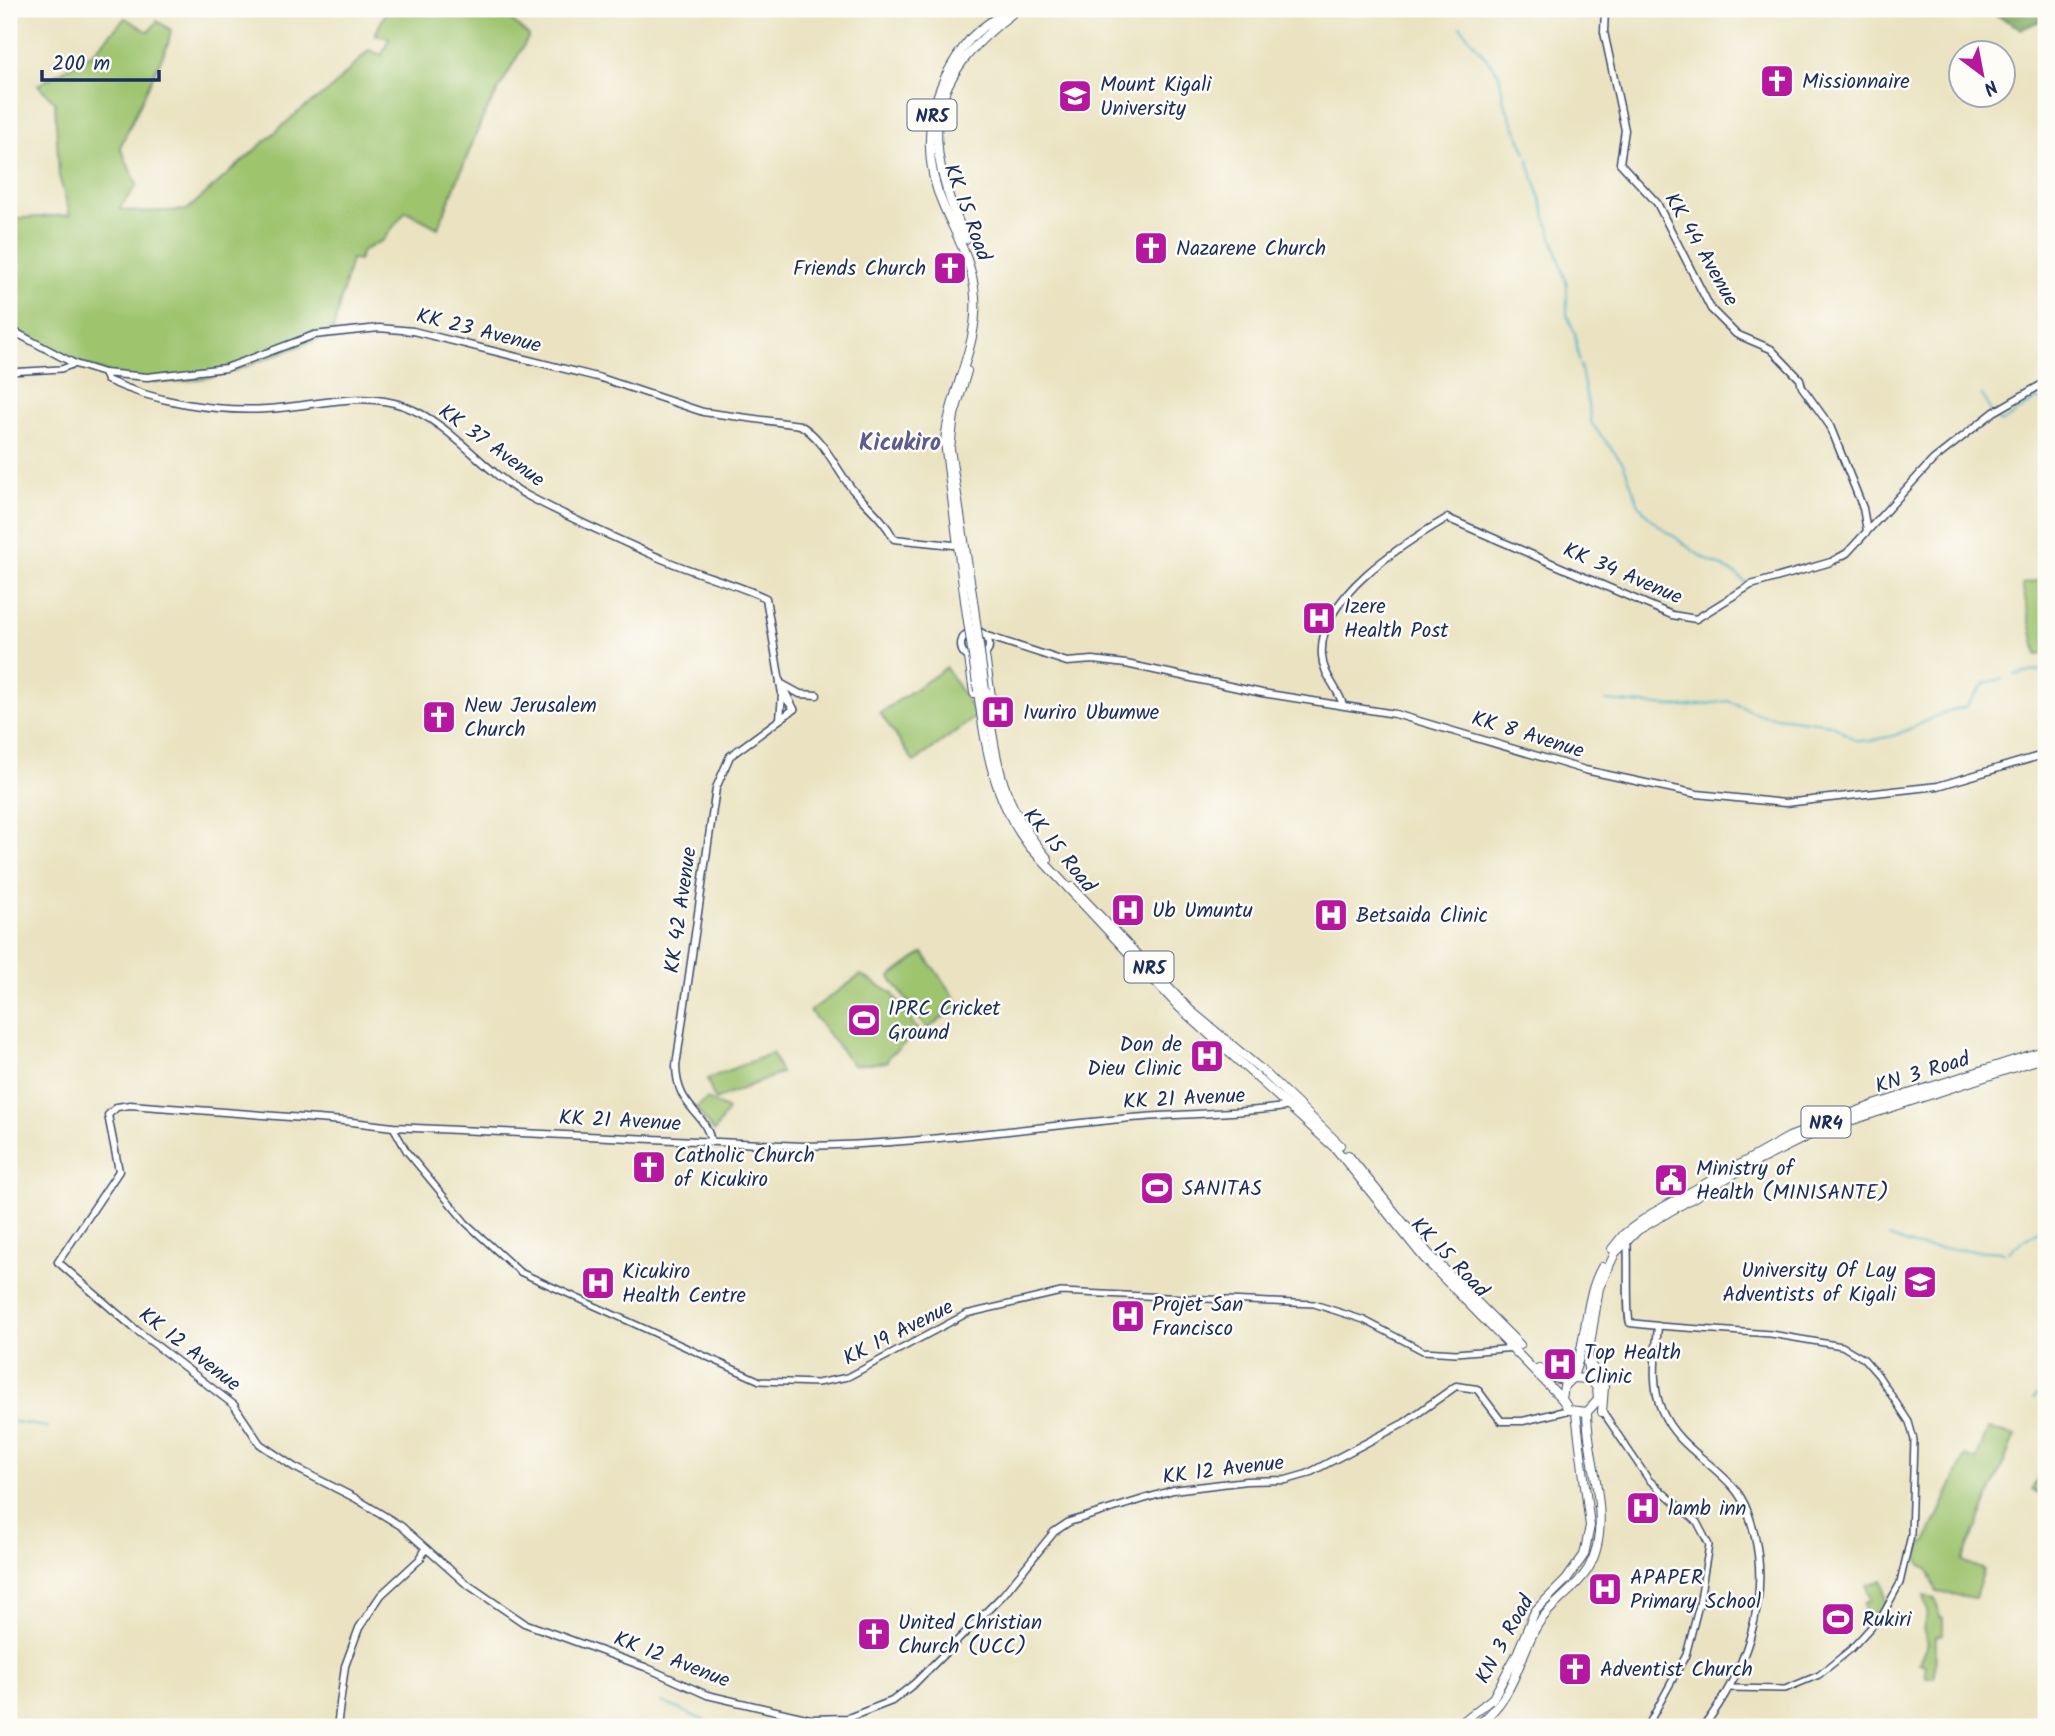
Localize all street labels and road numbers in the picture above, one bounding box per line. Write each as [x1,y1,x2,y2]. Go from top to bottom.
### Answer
road number: NR5 [908,99,956,130]
street label: KK 15 Road [934,159,1000,266]
street label: KK 44 Avenue [1655,187,1747,313]
street label: KK 23 Avenue [413,300,545,363]
street label: KK 37 Avenue [431,396,552,497]
street label: KK 34 Avenue [1557,534,1688,615]
street label: KK 8 Avenue [1467,703,1588,768]
street label: KK 15 Road [1014,801,1104,901]
street label: KK 42 Avenue [656,844,707,976]
road number: NR5 [1124,951,1174,982]
street label: KN 3 Road [1871,1043,1974,1103]
street label: KK 21 Avenue [1122,1080,1247,1119]
street label: KK 21 Avenue [558,1102,682,1141]
road number: NR4 [1801,1106,1850,1138]
street label: KK 15 Road [1402,1210,1496,1306]
street label: KK 19 Avenue [838,1291,960,1375]
street label: KK 12 Avenue [131,1300,248,1401]
street label: KK 12 Avenue [1160,1447,1286,1494]
street label: KN 3 Road [1467,1589,1544,1690]
street label: KK 12 Avenue [608,1623,735,1698]

